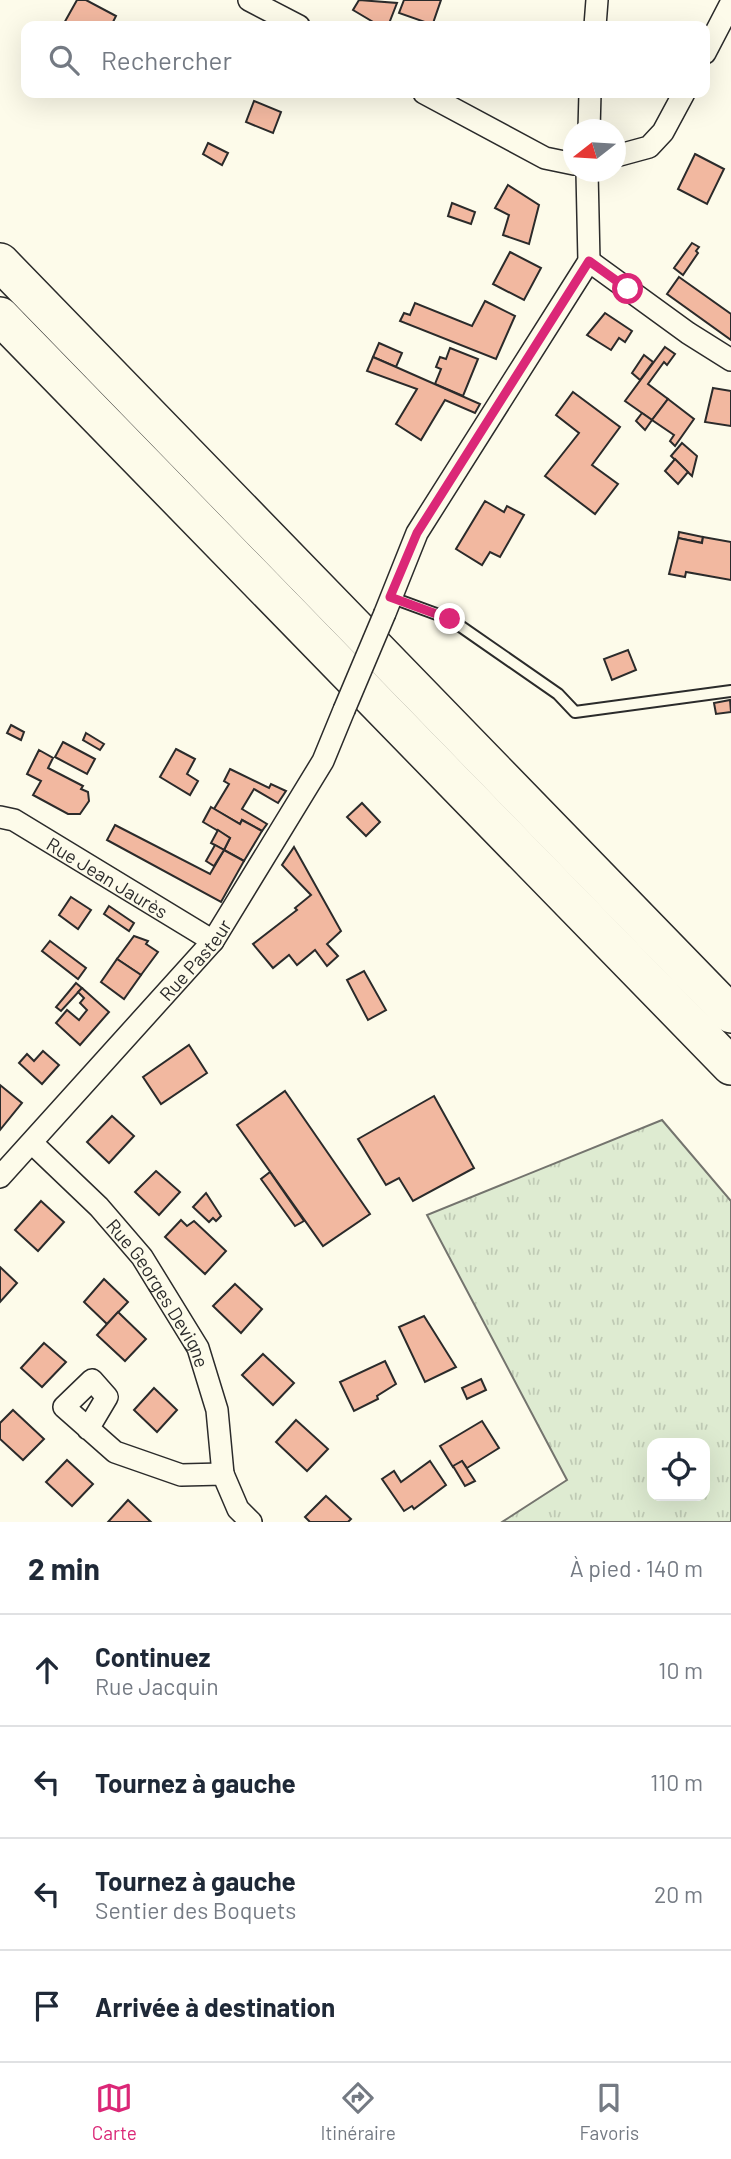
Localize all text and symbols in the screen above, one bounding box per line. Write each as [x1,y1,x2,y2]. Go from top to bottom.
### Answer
search box [21,21,710,98]
icon: search [45,41,83,79]
text: Rechercher [101,44,232,75]
north arrow [563,119,626,182]
route start [612,273,643,304]
route end [434,603,465,634]
street label: Rue Jean Jaurès [43,831,172,923]
street label: Rue Pasteur [154,914,235,1005]
street label: Rue Georges Devigne [102,1214,215,1370]
map controls [647,1438,710,1501]
button: locate [647,1438,710,1501]
text: 2 min [28,1550,100,1586]
text: À pied · 140 m [570,1554,703,1582]
text: Continuez [95,1641,211,1672]
icon: ahead [28,1651,66,1689]
text: 10 m [658,1656,703,1684]
text: Rue Jacquin [95,1672,219,1700]
icon: left [28,1763,66,1801]
text: Tournez à gauche [95,1767,296,1798]
text: 110 m [650,1768,703,1796]
text: Tournez à gauche [95,1865,296,1896]
icon: left [28,1875,66,1913]
text: 20 m [654,1880,703,1908]
text: Sentier des Boquets [95,1896,296,1924]
icon: arrive [28,1987,66,2025]
text: Arrivée à destination [95,1991,335,2022]
tab: Carte [92,2079,137,2144]
tab: Itinéraire [321,2079,396,2144]
tab: Favoris [579,2079,639,2144]

